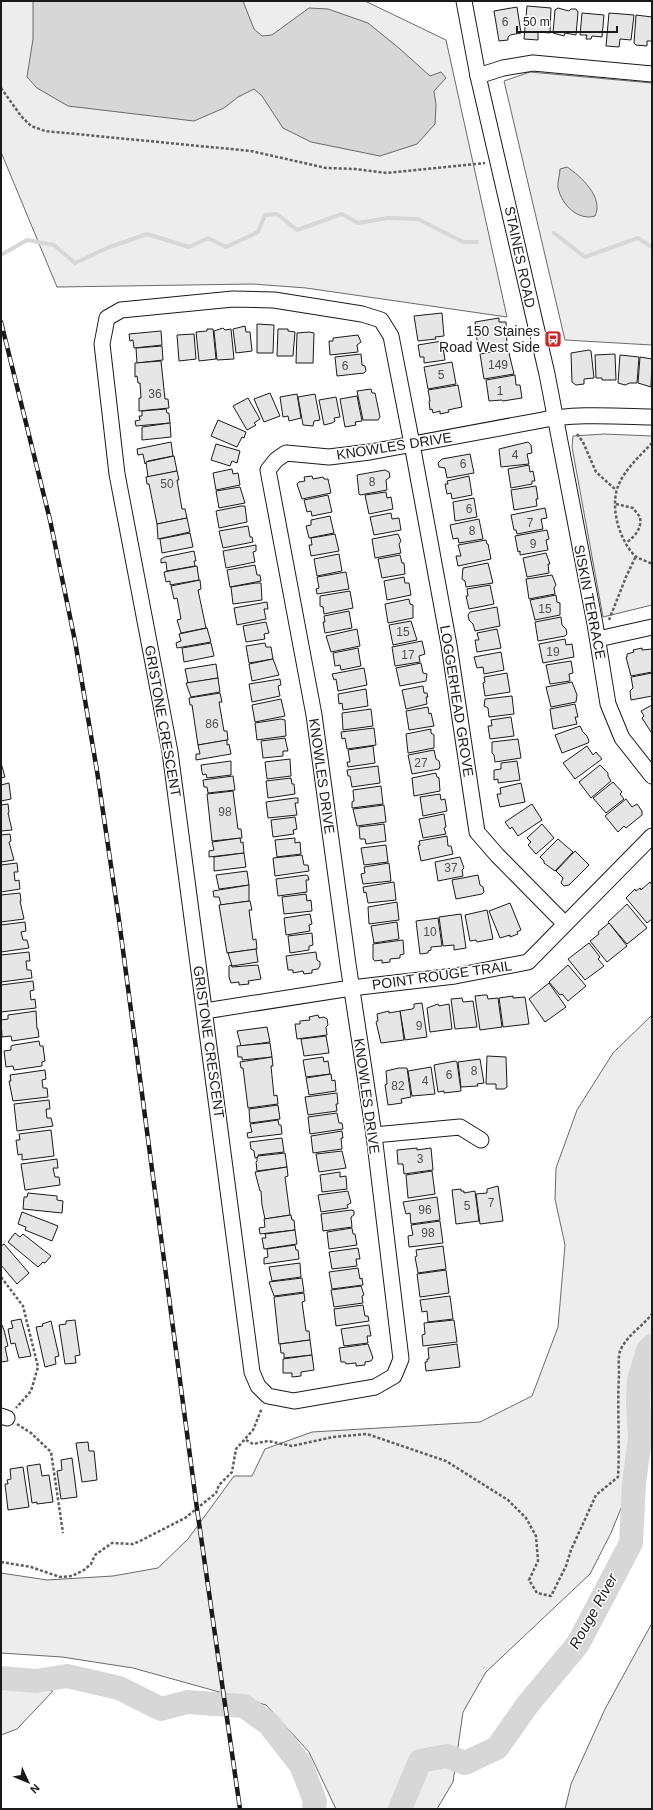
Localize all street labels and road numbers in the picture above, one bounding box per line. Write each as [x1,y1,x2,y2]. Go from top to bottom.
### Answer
street label: STAINES ROAD [501,205,539,309]
street label: KNOWLES DRIVE [335,429,453,463]
street label: SISKIN TERRACE [571,543,609,661]
street label: LOGGERHEAD GROVE [437,624,477,778]
street label: GRISTONE CRESCENT [142,644,184,799]
street label: KNOWLES DRIVE [306,717,338,835]
street label: POINT ROUGE TRAIL [371,957,513,993]
street label: GRISTONE CRESCENT [190,965,228,1120]
street label: KNOWLES DRIVE [351,1037,383,1155]

